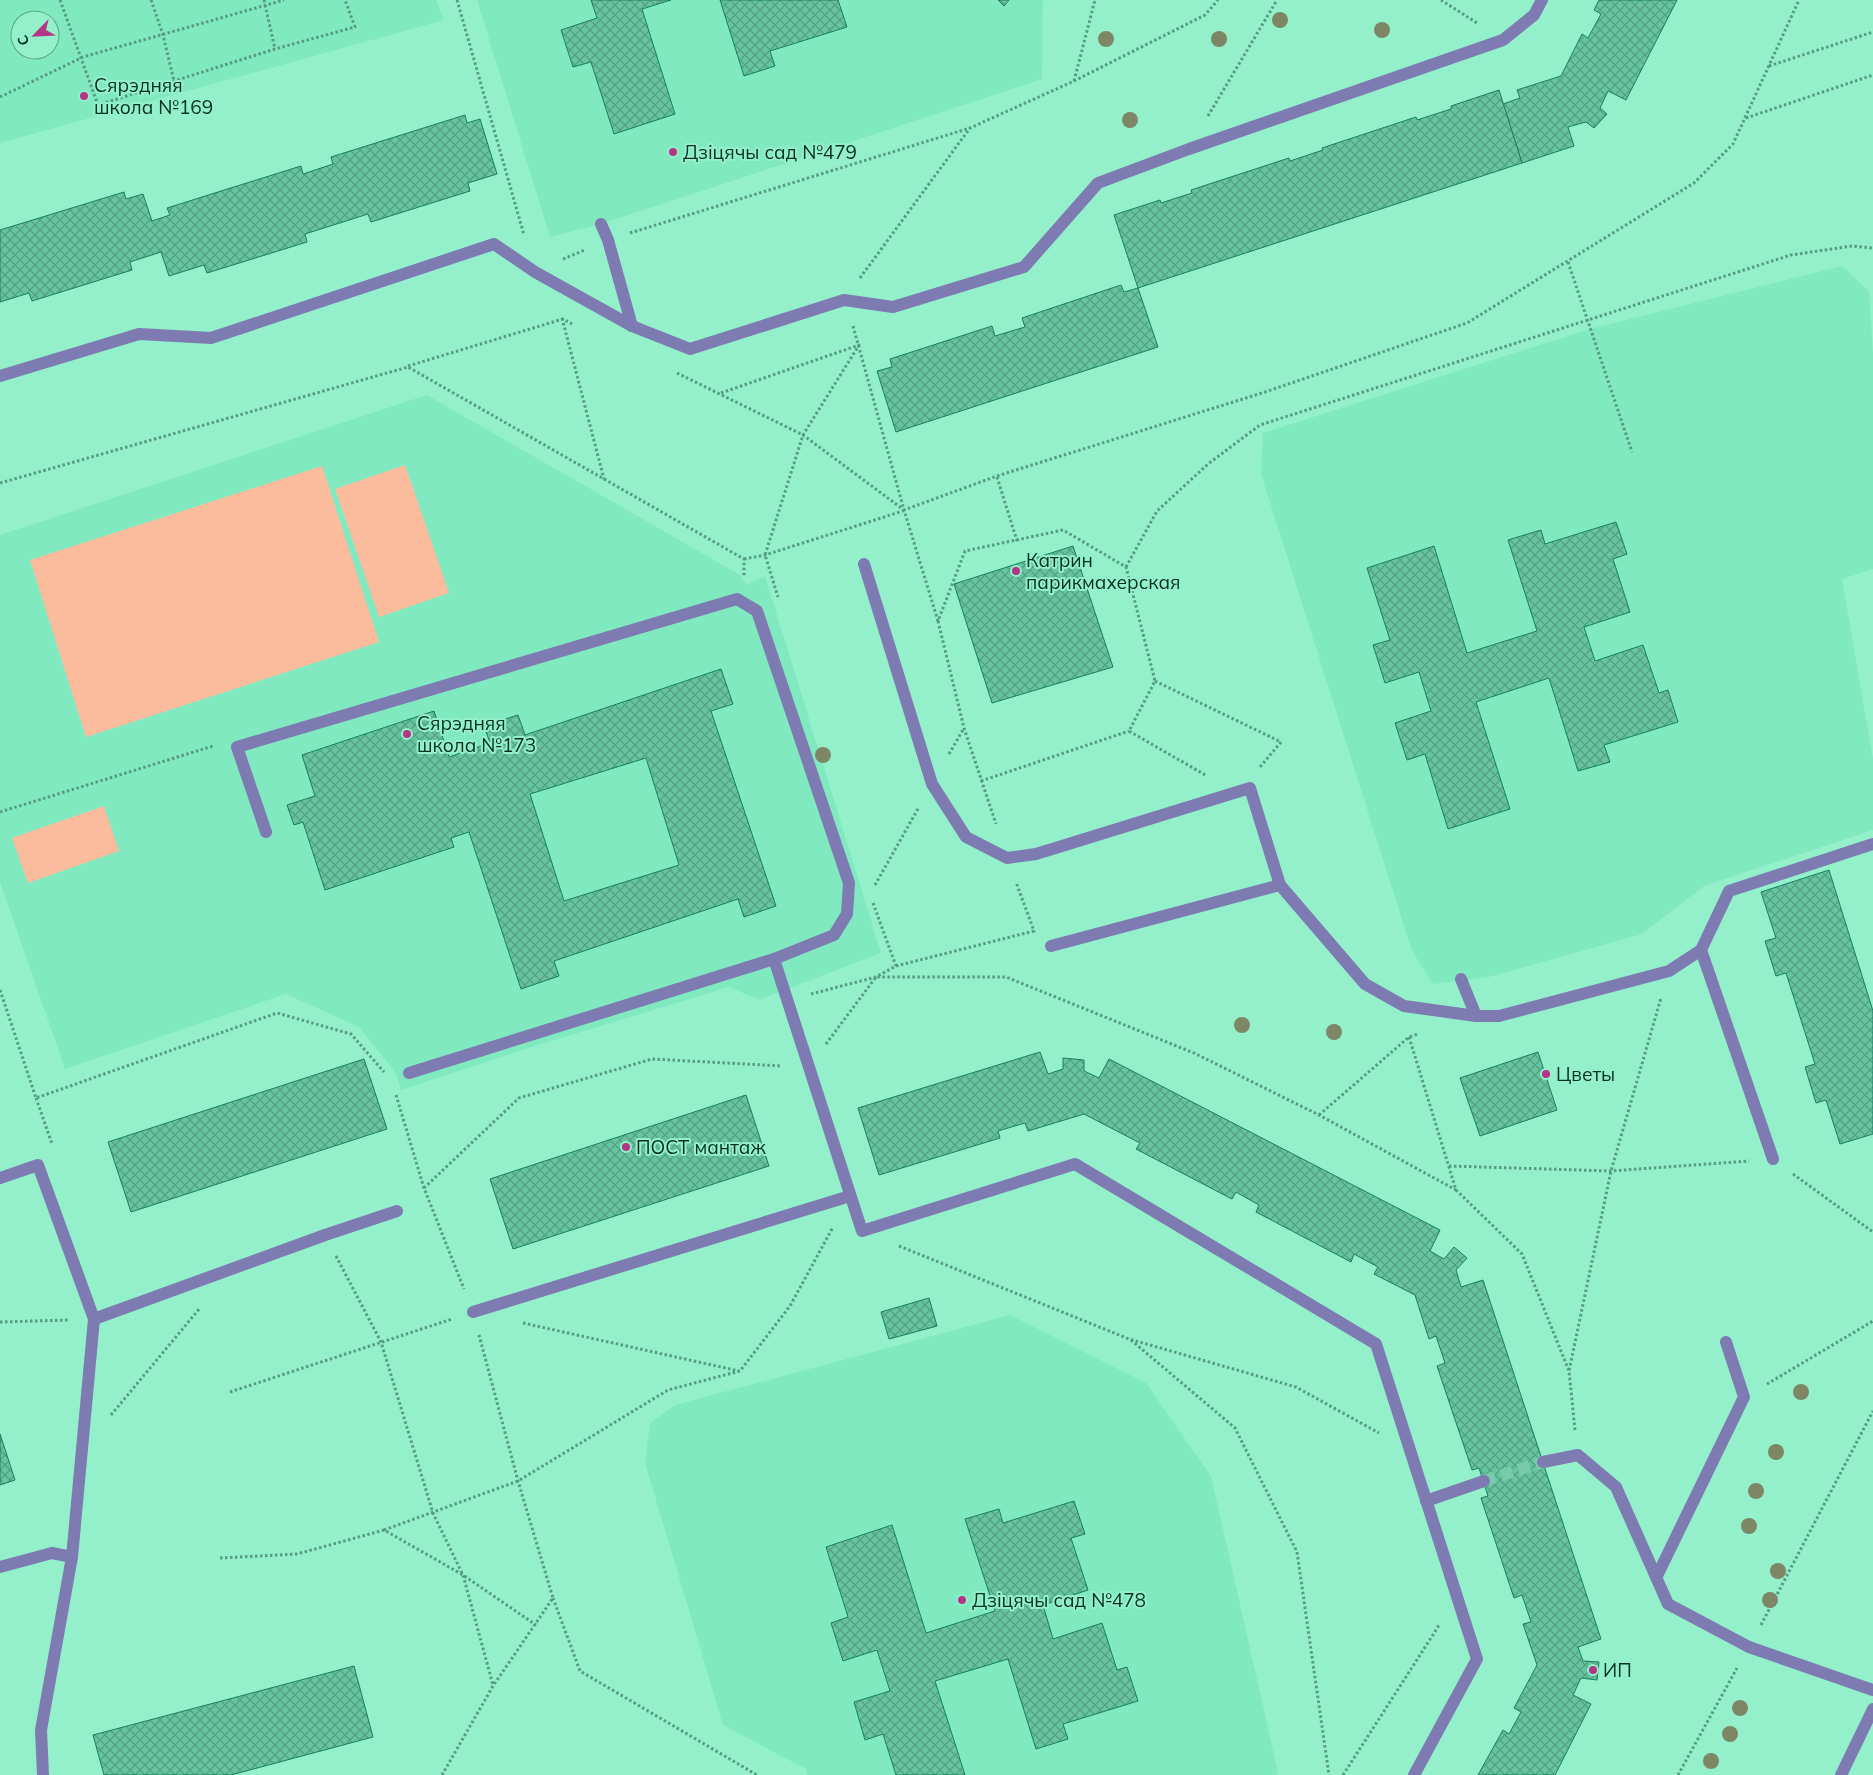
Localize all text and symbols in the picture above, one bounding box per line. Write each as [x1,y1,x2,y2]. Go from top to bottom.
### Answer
north arrow [10,10,60,60]
text: С [13,32,33,48]
place label: Сярэдняя школа №169 [94,73,213,119]
marker: Сярэдняя школа №169 [78,90,90,102]
place label: Дзіцячы сад №479 [683,140,857,164]
marker: Дзіцячы сад №479 [667,146,679,158]
place label: Катрин парикмахерская [1026,548,1181,594]
marker: Катрин парикмахерская [1010,565,1022,577]
place label: Сярэдняя школа №173 [417,711,536,757]
marker: Сярэдняя школа №173 [401,728,413,740]
place label: Цветы [1556,1062,1615,1086]
marker: Цветы [1540,1068,1552,1080]
place label: ПОСТ мантаж [636,1135,766,1159]
marker: ПОСТ мантаж [620,1141,632,1153]
place label: Дзіцячы сад №478 [972,1588,1146,1612]
marker: Дзіцячы сад №478 [956,1594,968,1606]
place label: ИП [1603,1658,1632,1682]
marker: ИП [1587,1664,1599,1676]

